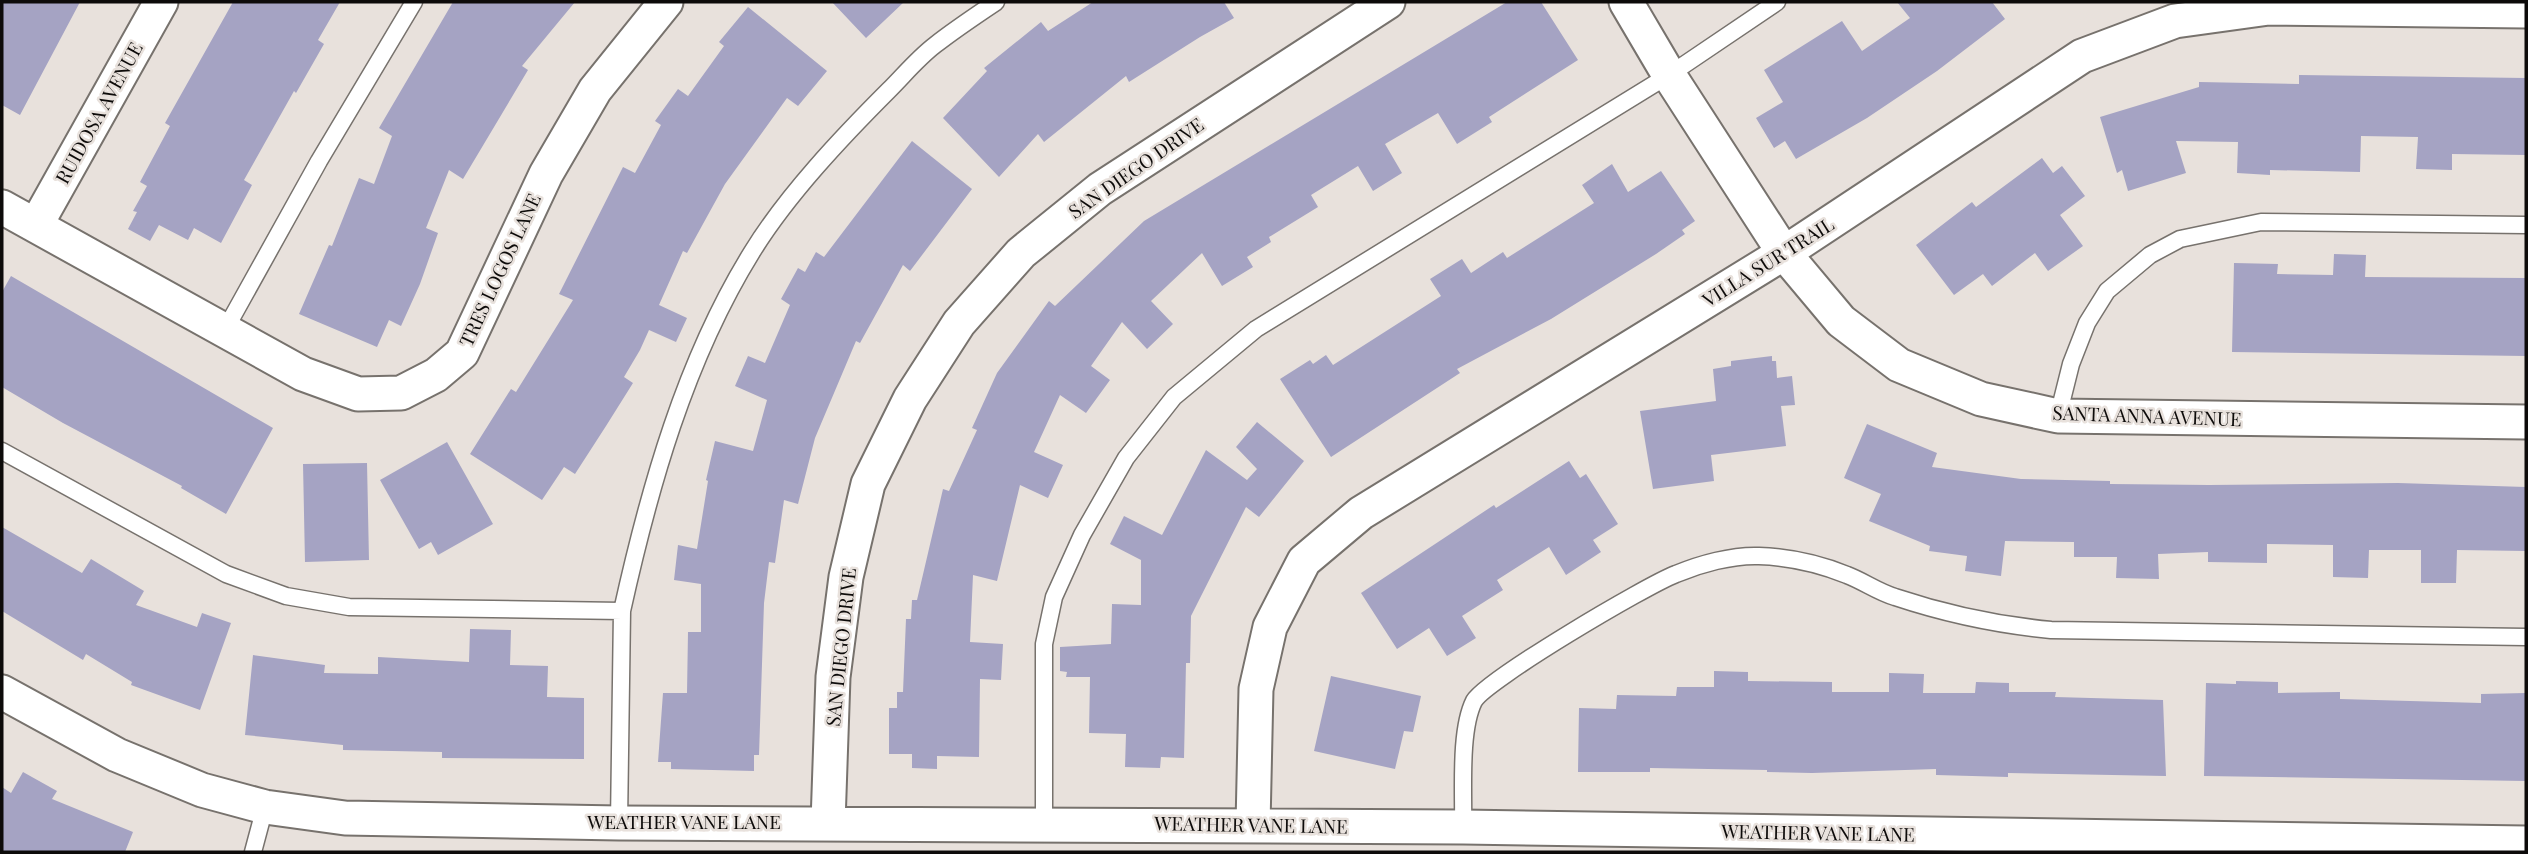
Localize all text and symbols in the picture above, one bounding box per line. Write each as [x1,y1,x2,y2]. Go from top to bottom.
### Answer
street label: RUIDOSA AVENUE [48,37,148,188]
street label: SAN DIEGO DRIVE [1063,111,1208,224]
street label: TRES LOGOS LANE [452,189,546,350]
street label: VILLA SUR TRAIL [1696,210,1838,313]
street label: SANTA ANNA AVENUE [2052,399,2242,431]
street label: SAN DIEGO DRIVE [819,566,861,728]
street label: WEATHER VANE LANE [586,808,781,834]
street label: WEATHER VANE LANE [1153,809,1348,839]
street label: WEATHER VANE LANE [1720,817,1915,847]

